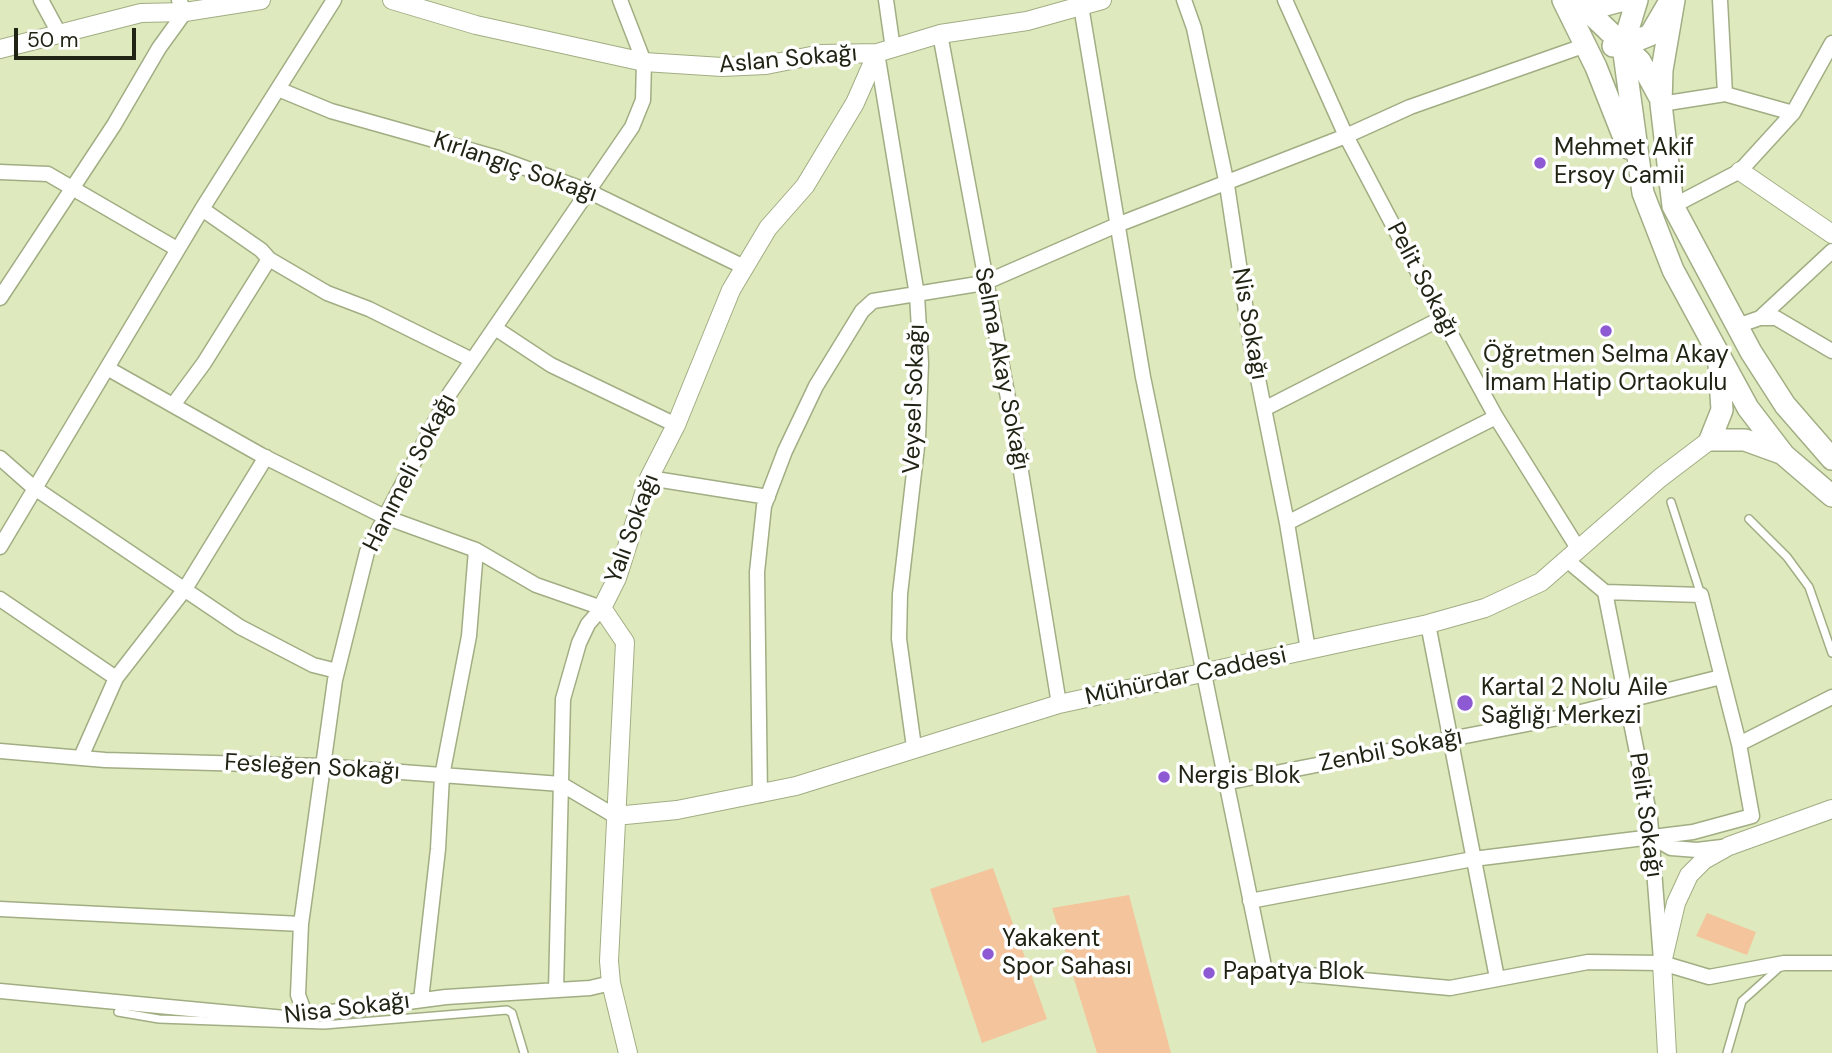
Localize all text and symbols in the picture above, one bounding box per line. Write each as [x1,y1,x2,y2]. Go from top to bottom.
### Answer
scale bar [18,14,140,58]
text: 50 m [27,26,78,54]
street label: Aslan Sokağı [718,40,858,80]
street label: Kırlangıç Sokağı [429,127,601,209]
place label: Mehmet Akif Ersoy Camii [1554,135,1694,191]
marker: Mehmet Akif Ersoy Camii [1532,155,1548,171]
street label: Pelit Sokağı [1380,218,1464,342]
street label: Selma Akay Sokağı [967,265,1035,473]
street label: Nis Sokağı [1225,266,1273,382]
marker: Öğretmen Selma Akay İmam Hatip Ortaokulu [1598,323,1614,339]
street label: Veysel Sokağı [898,324,932,474]
place label: Öğretmen Selma Akay İmam Hatip Ortaokulu [1483,342,1729,398]
street label: Hanımeli Sokağı [358,389,462,557]
street label: Yalı Sokağı [600,470,666,588]
street label: Mühürdar Caddesi [1083,642,1289,712]
place label: Kartal 2 Nolu Aile Sağlığı Merkezi [1481,675,1668,731]
marker: Kartal 2 Nolu Aile Sağlığı Merkezi [1455,693,1475,713]
street label: Zenbil Sokağı [1317,723,1465,779]
street label: Fesleğen Sokağı [224,749,400,787]
street label: Pelit Sokağı [1622,751,1668,879]
place label: Nergis Blok [1178,763,1301,791]
marker: Nergis Blok [1156,769,1172,785]
place label: Yakakent Spor Sahası [1002,926,1132,982]
marker: Yakakent Spor Sahası [980,946,996,962]
place label: Papatya Blok [1223,959,1365,987]
marker: Papatya Blok [1201,965,1217,981]
street label: Nisa Sokağı [283,987,411,1031]

